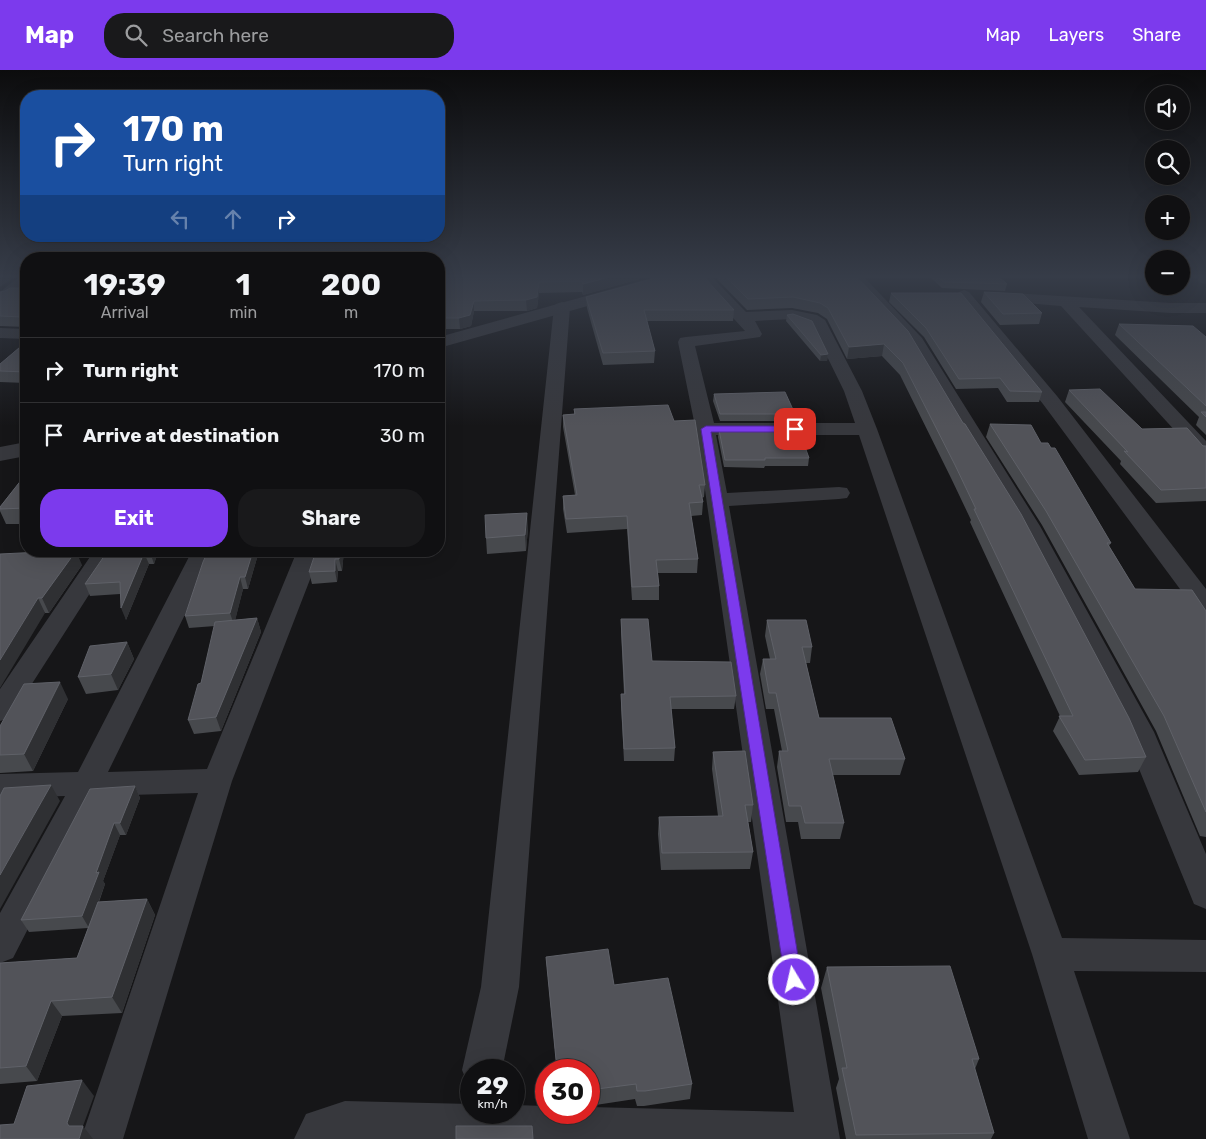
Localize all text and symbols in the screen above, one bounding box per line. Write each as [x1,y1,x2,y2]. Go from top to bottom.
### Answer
search box [104,13,454,58]
text: Map [25,21,74,49]
icon: search [122,21,150,49]
text: Search here [162,24,269,47]
text: Map [986,24,1021,46]
text: Layers [1049,24,1104,46]
text: Share [1132,24,1181,46]
map controls [1145,85,1190,295]
button: sound [1145,85,1190,130]
text: 170 m [123,108,224,150]
icon: right [40,110,105,175]
button: search [1145,140,1190,185]
text: Turn right [123,150,223,177]
button: + [1145,195,1190,240]
icon: left [166,205,194,233]
icon: ahead [219,205,247,233]
icon: right [272,205,300,233]
button: − [1145,250,1190,295]
text: 19:39 [84,267,166,303]
text: 1 [236,267,251,303]
text: 200 [321,267,381,303]
text: Arrival [101,303,149,322]
text: min [229,303,257,322]
text: m [344,303,358,322]
icon: right [40,356,68,384]
text: Turn right [83,359,178,382]
text: 170 m [374,359,425,382]
pin [774,408,816,450]
icon: arrive [781,415,809,443]
icon: arrive [40,421,68,449]
text: Arrive at destination [83,424,279,447]
text: 30 m [380,424,425,447]
button: Exit [40,489,228,547]
button: Share [238,489,425,547]
position arrow [767,953,819,1005]
speed limit sign: 30 [535,1059,600,1124]
text: 29 [476,1071,509,1100]
text: km/h [478,1097,507,1111]

